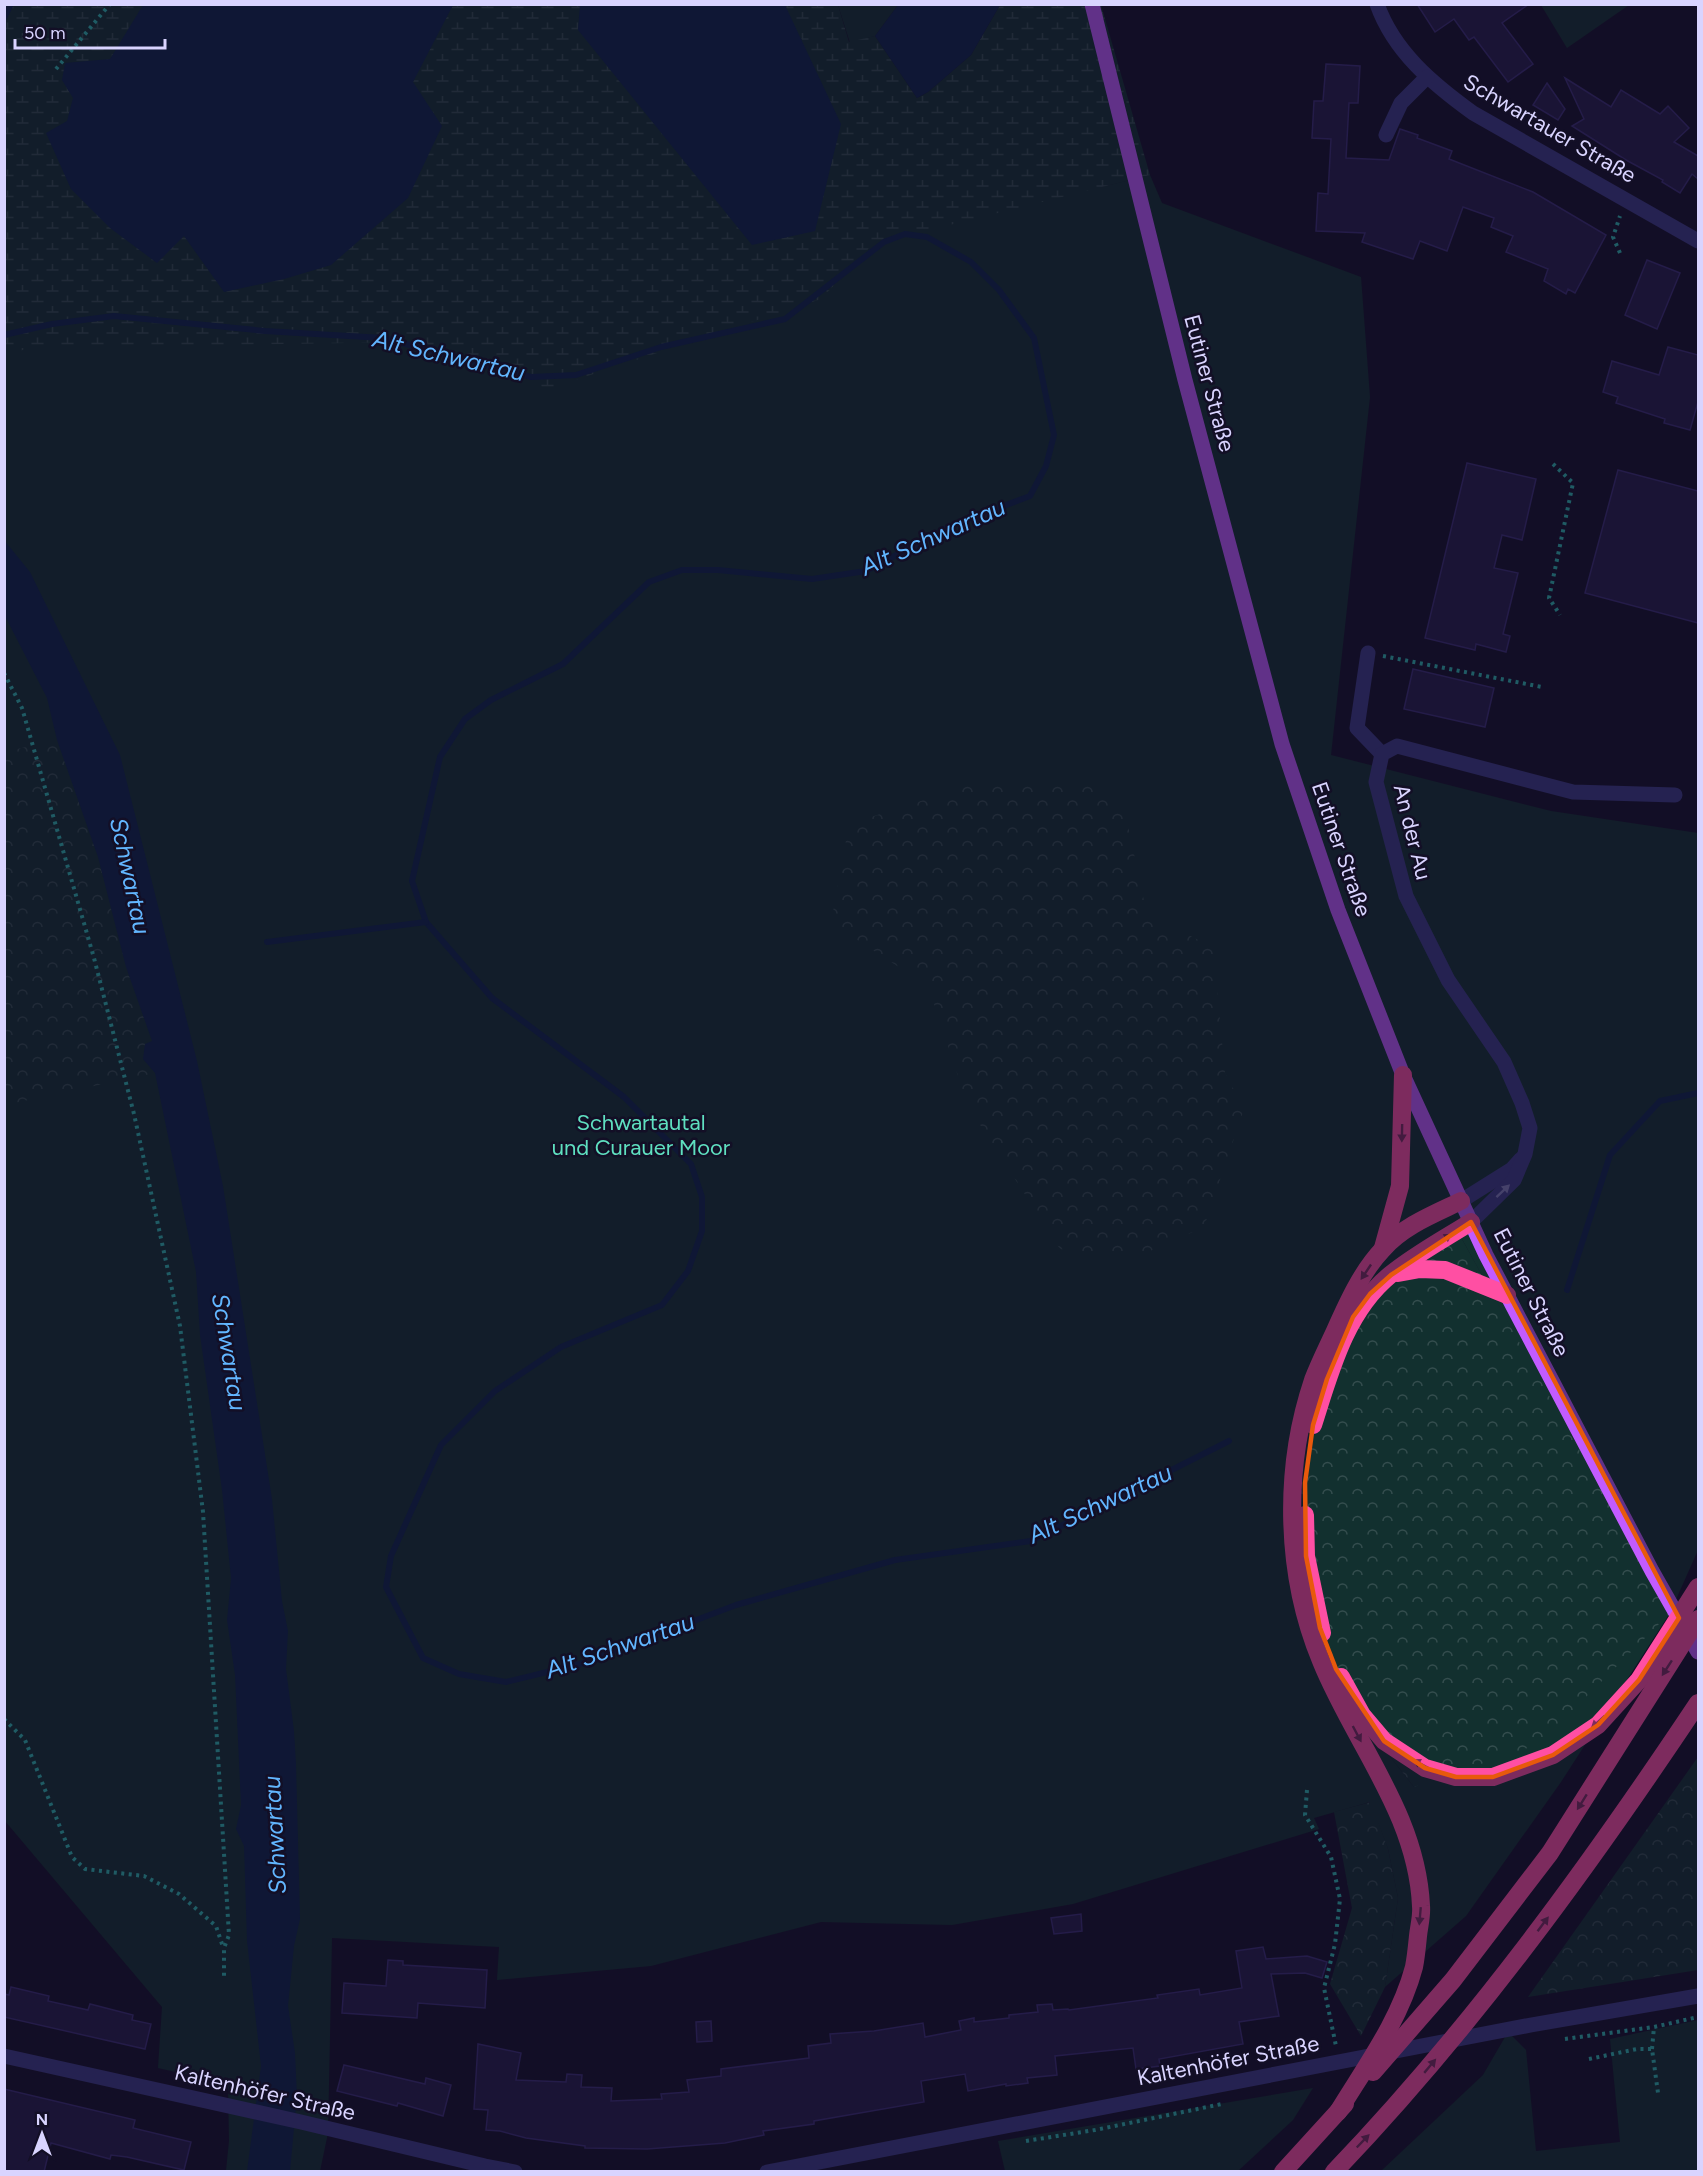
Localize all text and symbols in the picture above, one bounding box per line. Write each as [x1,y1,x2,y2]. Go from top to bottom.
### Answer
scale bar [15,12,165,50]
text: 50 m [24,22,66,44]
street label: Schwartauer Straße [1459,68,1641,189]
street label: Eutiner Straße [1178,312,1241,455]
water label: Alt Schwartau [369,324,528,387]
water label: Alt Schwartau [855,492,1010,582]
street label: Eutiner Straße [1306,778,1377,920]
street label: An der Au [1388,782,1437,883]
water label: Schwartau [104,815,157,937]
park label: Schwartautal und Curauer Moor [552,1109,731,1161]
one-way arrow [1398,1124,1407,1143]
one-way arrow [1495,1184,1510,1198]
street label: Eutiner Straße [1488,1223,1576,1361]
one-way arrow [1436,1234,1452,1245]
one-way arrow [1360,1264,1372,1280]
water label: Schwartau [206,1291,253,1413]
water label: Alt Schwartau [1022,1458,1176,1550]
water label: Alt Schwartau [541,1607,698,1685]
one-way arrow [1662,1660,1673,1676]
one-way arrow [1591,1715,1606,1729]
one-way arrow [1352,1726,1362,1743]
one-way arrow [1412,1759,1429,1769]
water label: Schwartau [257,1775,292,1895]
one-way arrow [1576,1794,1587,1810]
one-way arrow [1415,1906,1425,1925]
one-way arrow [1537,1917,1549,1932]
street label: Kaltenhöfer Straße [1135,2030,1321,2091]
street label: Kaltenhöfer Straße [172,2059,358,2126]
one-way arrow [1423,2059,1436,2074]
north arrow [12,2104,72,2164]
text: N [36,2110,48,2129]
one-way arrow [1356,2135,1370,2149]

